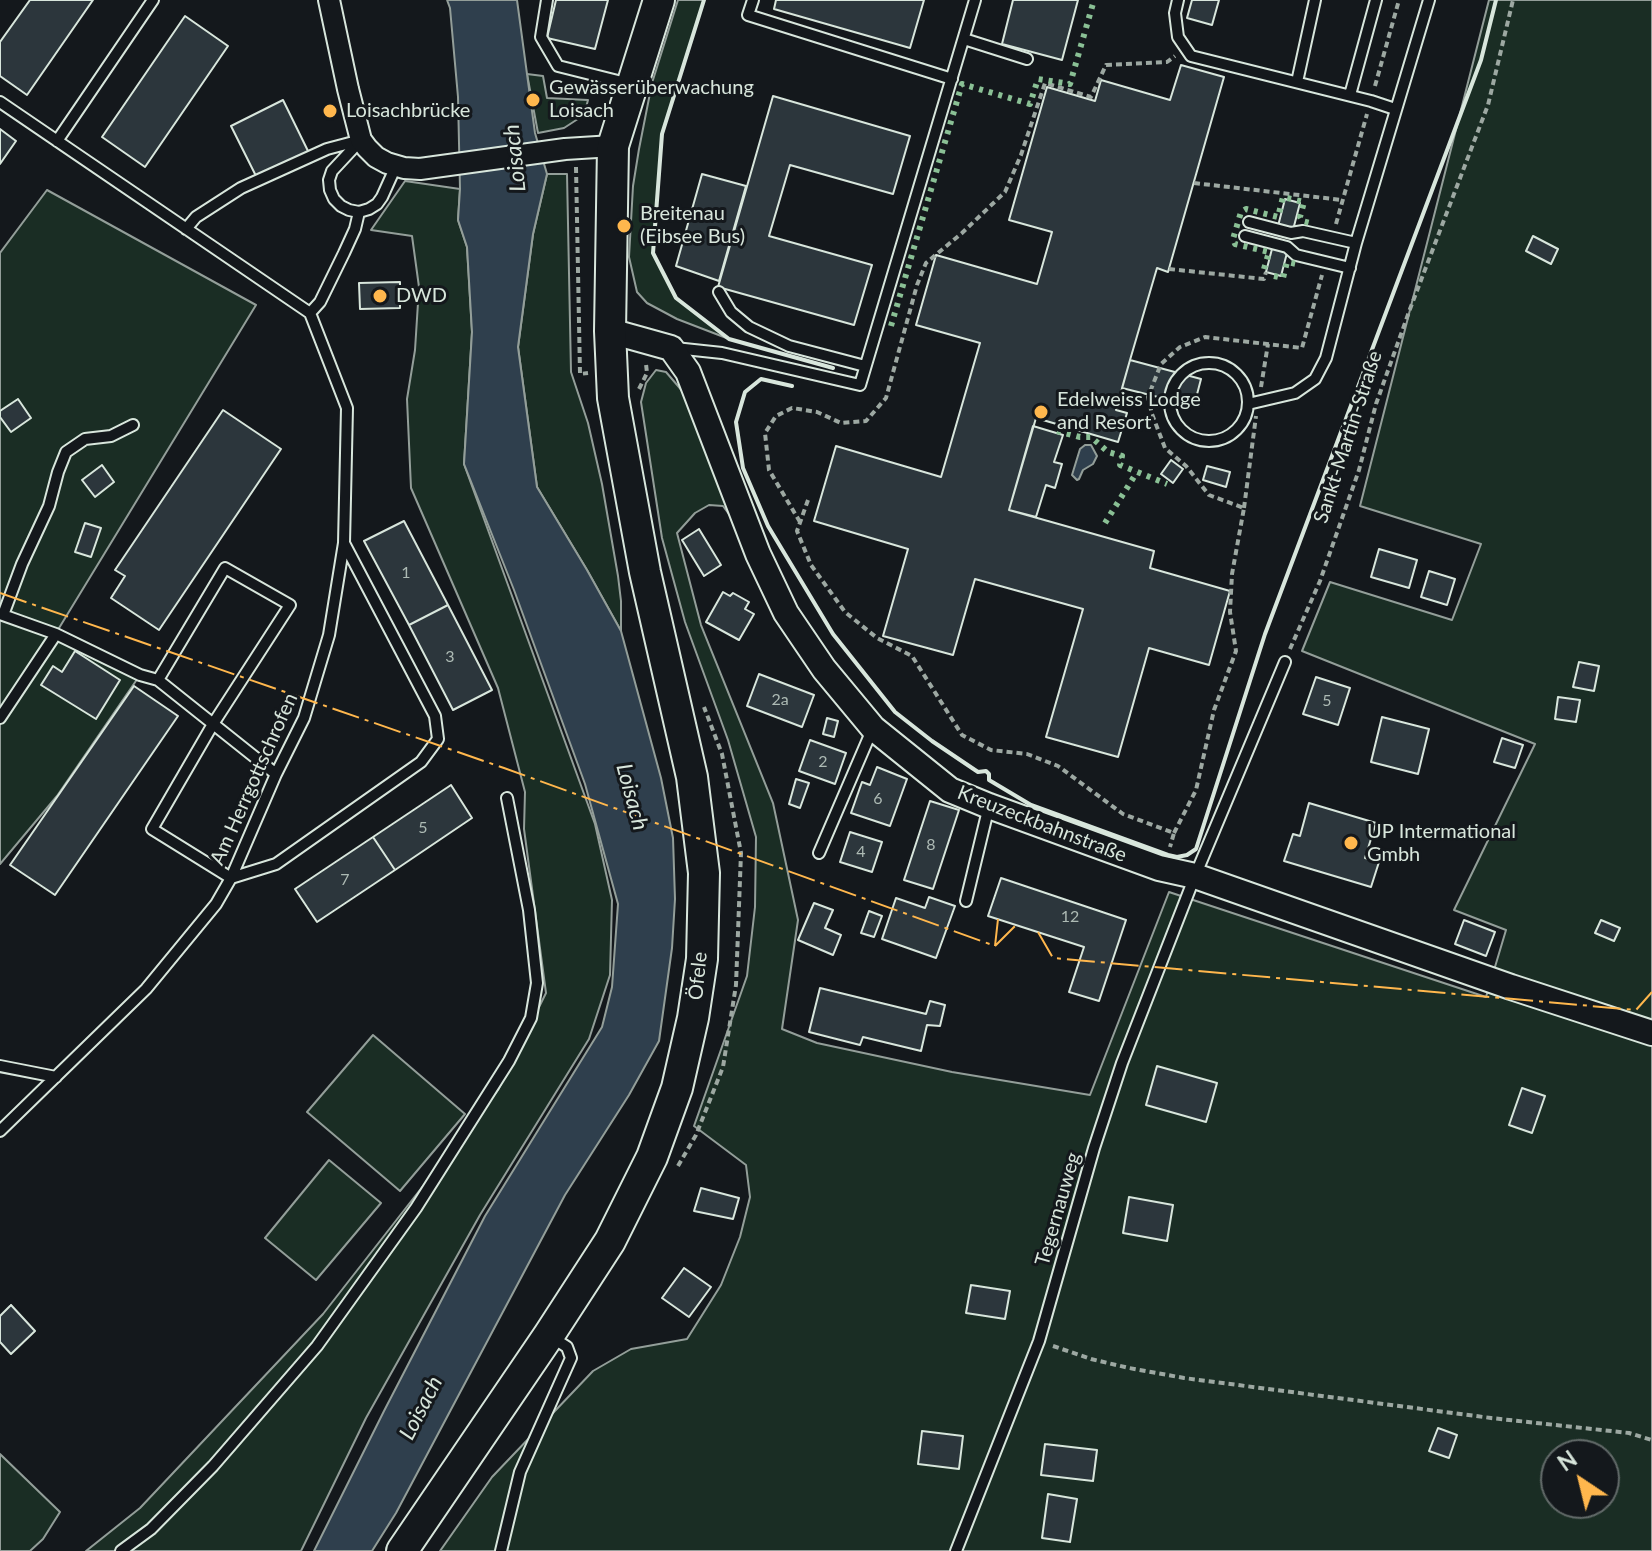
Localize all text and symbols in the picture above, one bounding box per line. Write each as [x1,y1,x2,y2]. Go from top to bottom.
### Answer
place label: Gewässerüberwachung Loisach [549,76,754,123]
marker: Gewässerüberwachung Loisach [524,91,542,109]
place label: Loisachbrücke [346,99,470,123]
marker: Loisachbrücke [321,102,339,120]
water label: Loisach [498,123,532,193]
place label: Breitenau (Eibsee Bus) [640,202,745,249]
marker: Breitenau (Eibsee Bus) [615,217,633,235]
place label: DWD [396,284,447,308]
marker: DWD [371,287,389,305]
street label: Sankt-Martin-Straße [1309,348,1387,526]
place label: Edelweiss Lodge and Resort [1057,388,1201,435]
marker: Edelweiss Lodge and Resort [1032,403,1050,421]
house number: 1 [401,563,411,583]
house number: 3 [445,647,455,667]
street label: Am Herrgottschrofen [205,689,303,869]
house number: 2a [771,690,789,710]
house number: 5 [1322,691,1332,711]
house number: 2 [818,752,828,772]
water label: Loisach [610,761,654,833]
street label: Kreuzeckbahnstraße [954,781,1130,867]
house number: 6 [873,789,883,809]
house number: 5 [418,818,428,838]
place label: UP Intermational Gmbh [1367,820,1516,867]
marker: UP Intermational Gmbh [1342,834,1360,852]
house number: 8 [926,835,936,855]
house number: 4 [856,842,866,862]
house number: 7 [340,870,350,890]
house number: 12 [1061,907,1079,927]
street label: Öfele [684,951,712,1001]
street label: Tegernauweg [1030,1150,1086,1268]
water label: Loisach [394,1372,448,1444]
north arrow [1540,1439,1620,1519]
text: N [1552,1445,1582,1476]

